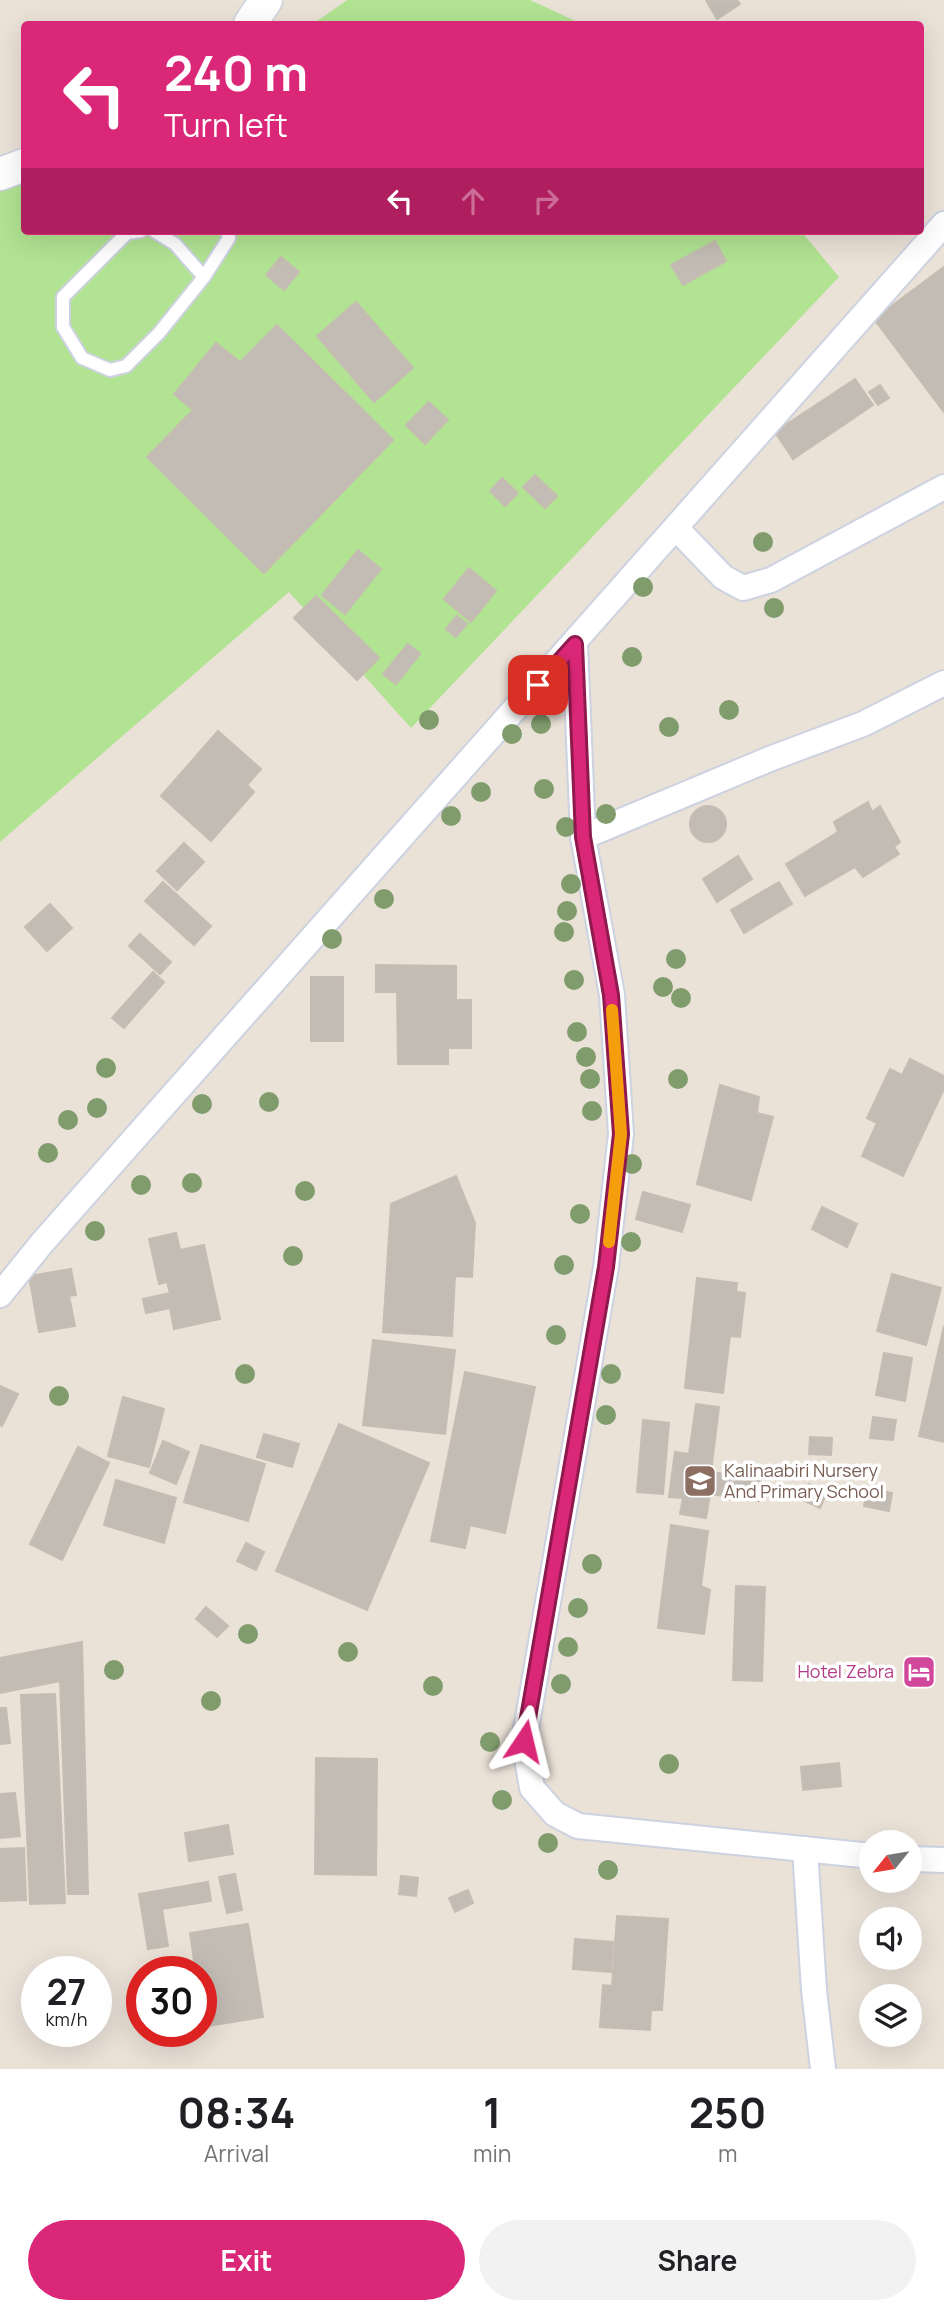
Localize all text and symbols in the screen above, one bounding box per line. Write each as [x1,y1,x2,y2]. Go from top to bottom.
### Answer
text: 240 m [164,39,308,106]
icon: left [49,49,140,140]
text: Turn left [164,103,288,147]
icon: left [381,182,419,220]
icon: ahead [454,182,492,220]
icon: right [527,182,565,220]
pin [508,655,568,715]
icon: arrive [519,666,557,704]
place label: Kalinaabiri Nursery And Primary School [724,1458,884,1503]
school or university icon: Kalinaabiri Nursery And Primary School [681,1462,719,1500]
hotel icon: Hotel Zebra [900,1653,938,1691]
place label: Hotel Zebra [798,1659,894,1683]
position arrow [487,1704,561,1778]
north arrow [859,1830,922,1894]
map controls [859,1830,922,2047]
button: sound [859,1907,922,1970]
speed limit sign: 30 [126,1956,217,2047]
text: 27 [47,1968,86,2016]
button: layers [859,1984,922,2047]
text: km/h [46,2007,87,2031]
text: 08:34 [178,2083,295,2141]
text: 1 [483,2083,501,2141]
text: 250 [689,2083,766,2141]
text: Arrival [204,2137,269,2169]
text: min [473,2137,512,2169]
text: m [718,2137,738,2169]
button: Exit [28,2220,465,2300]
button: Share [479,2220,916,2300]

